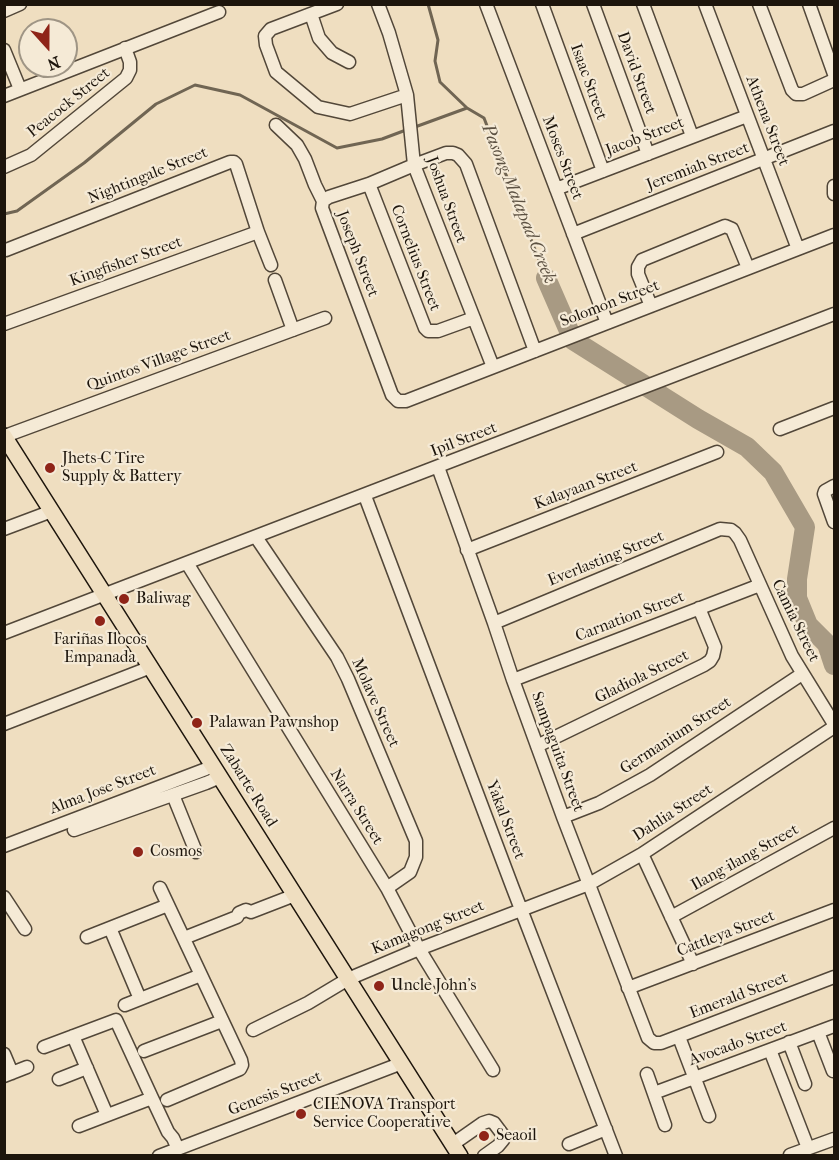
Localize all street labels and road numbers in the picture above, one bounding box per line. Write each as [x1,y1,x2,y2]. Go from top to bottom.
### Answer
street label: David Street [612,29,660,117]
street label: Isaac Street [565,41,611,123]
street label: Peacock Street [24,64,114,142]
street label: Athena Street [741,73,793,169]
street label: Jacob Street [603,113,687,161]
street label: Moses Street [537,114,587,202]
street label: Jeremiah Street [644,139,752,195]
street label: Nightingale Street [85,143,211,209]
street label: Joshua Street [421,154,471,246]
street label: Cornelius Street [386,202,444,314]
street label: Joseph Street [332,208,382,300]
street label: Kingfisher Street [67,233,185,291]
street label: Solomon Street [558,276,662,332]
street label: Quintos Village Street [84,326,234,396]
street label: Ipil Street [428,419,500,461]
street label: Kalayaan Street [532,458,640,514]
street label: Everlasting Street [545,527,667,591]
street label: Camia Street [767,577,823,665]
street label: Carnation Street [573,587,687,647]
street label: Gladiola Street [592,646,692,708]
street label: Molave Street [347,656,403,750]
street label: Sampaguita Street [526,689,588,815]
street label: Germanium Street [617,693,735,779]
street label: Zabarte Road [215,741,281,831]
street label: Alma Jose Street [47,761,159,819]
street label: Narra Street [325,766,387,848]
street label: Yakal Street [481,778,529,862]
street label: Dahlia Street [630,780,716,846]
street label: Ilang-ilang Street [688,820,802,896]
street label: Kamagong Street [369,897,487,959]
street label: Cattleya Street [675,907,777,961]
street label: Emerald Street [687,968,791,1024]
street label: Avocado Street [686,1017,790,1071]
street label: Genesis Street [226,1067,324,1121]

